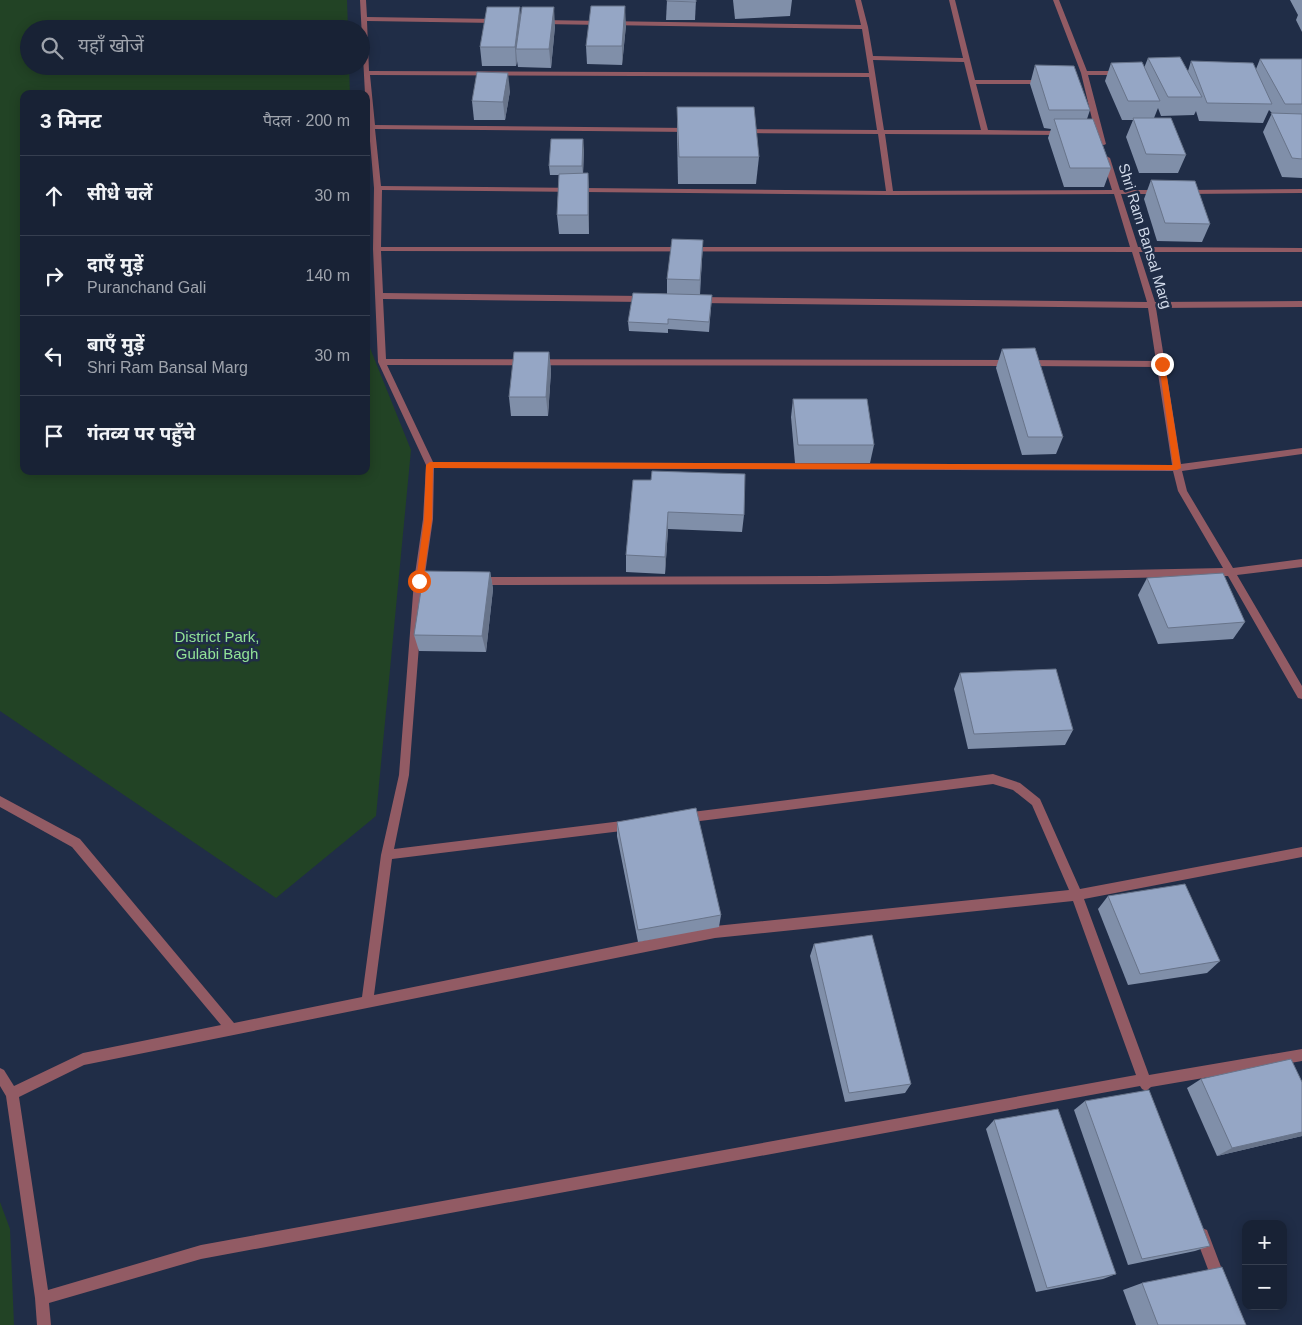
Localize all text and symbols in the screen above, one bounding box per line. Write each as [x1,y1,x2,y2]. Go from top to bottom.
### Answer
search box [20,20,370,75]
icon: search [38,34,66,62]
text: यहाँ खोजें [78,35,144,56]
text: 3 मिनट [40,109,102,132]
text: पैदल · 200 m [263,112,350,129]
street label: Shri Ram Bansal Marg [1115,161,1176,310]
icon: ahead [40,182,68,210]
text: सीधे चलें [87,183,152,204]
text: 30 m [314,187,350,204]
text: दाएँ मुड़ें [87,254,143,275]
icon: right [40,262,68,290]
text: 140 m [306,267,350,284]
text: Puranchand Gali [87,279,206,296]
text: बाएँ मुड़ें [87,334,144,355]
icon: left [40,342,68,370]
text: 30 m [314,347,350,364]
route end [1151,353,1174,376]
text: Shri Ram Bansal Marg [87,359,248,376]
icon: arrive [40,422,68,450]
text: गंतव्य पर पहुँचे [87,423,195,444]
route start [408,570,431,593]
park label: District Park, Gulabi Bagh [174,628,260,662]
map controls [1242,1220,1287,1310]
button: + [1242,1220,1287,1265]
button: − [1242,1265,1287,1310]

